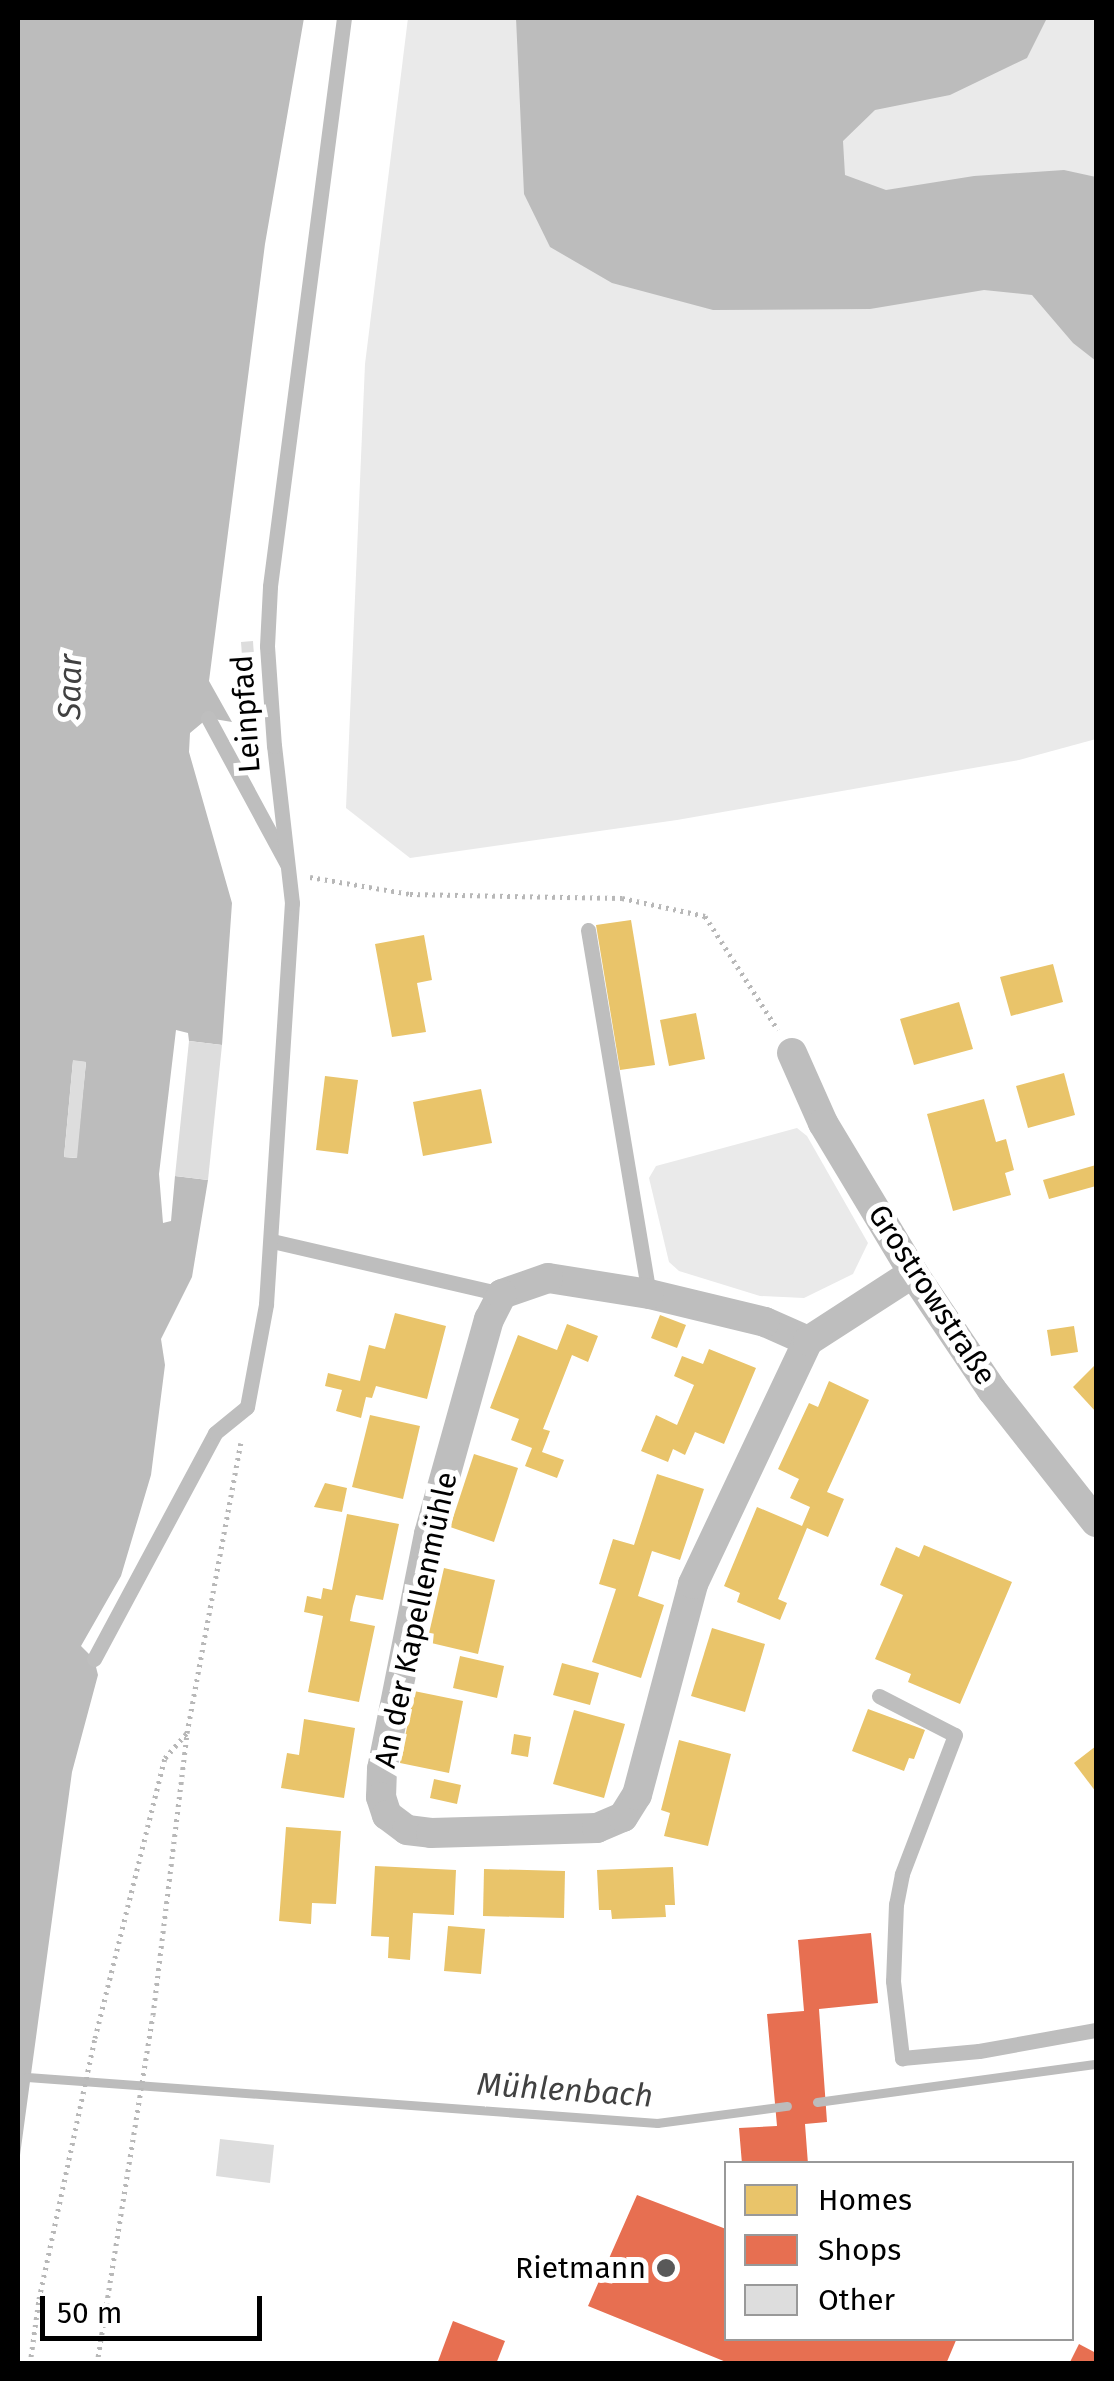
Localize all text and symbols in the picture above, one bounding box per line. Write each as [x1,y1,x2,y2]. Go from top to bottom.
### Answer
water label: Saar [50,654,90,720]
street label: Leinpfad [224,654,268,774]
street label: Grostrowstraße [860,1198,1004,1392]
street label: An der Kapellenmühle [367,1469,465,1771]
water label: Mühlenbach [476,2065,654,2115]
legend [724,2161,1074,2341]
text: Homes [818,2182,912,2218]
text: Shops [818,2232,901,2268]
place label: Rietmann [515,2250,646,2286]
marker: Rietmann [655,2257,677,2279]
scale bar [45,2276,268,2338]
text: Other [818,2282,895,2318]
text: 50 m [57,2295,122,2331]

